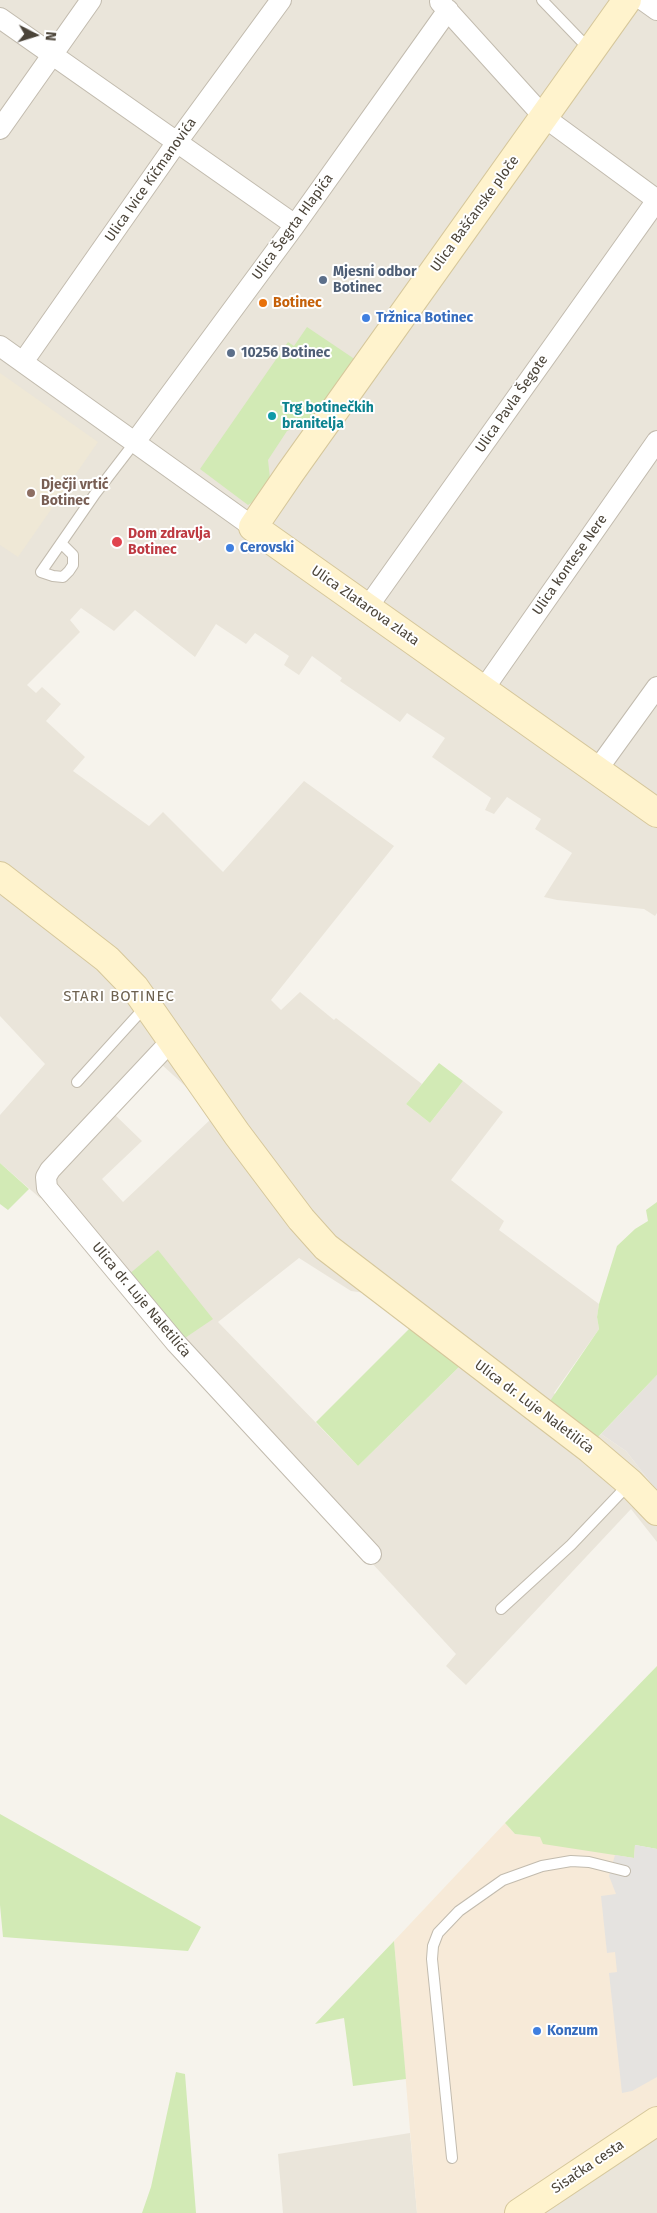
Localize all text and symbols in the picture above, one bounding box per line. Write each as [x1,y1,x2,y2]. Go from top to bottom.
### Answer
north arrow [10,10,60,60]
text: N [42,31,59,42]
street label: Ulica Ivice Kičmanovića [102,115,200,245]
street label: Ulica Bašćanske ploče [427,153,523,275]
street label: Ulica Šegrta Hlapića [249,171,337,283]
place label: Mjesni odbor Botinec [333,264,416,296]
marker: Mjesni odbor Botinec [317,274,329,286]
place label: Botinec [273,295,322,311]
marker: Botinec [257,297,269,309]
place label: Tržnica Botinec [376,310,473,326]
marker: Tržnica Botinec [360,312,372,324]
place label: 10256 Botinec [241,345,330,361]
marker: 10256 Botinec [225,347,237,359]
street label: Ulica Pavla Šegote [472,352,552,456]
place label: Trg botinečkih branitelja [282,400,374,432]
marker: Trg botinečkih branitelja [266,410,278,422]
place label: Dječji vrtić Botinec [41,477,109,510]
marker: Dječji vrtić Botinec [25,487,37,499]
street label: Ulica kontese Nere [529,512,611,618]
place label: Dom zdravlja Botinec [128,526,211,558]
marker: Dom zdravlja Botinec [110,535,124,549]
place label: Cerovski [240,540,294,556]
marker: Cerovski [224,542,236,554]
street label: Ulica Zlatarova zlata [308,562,422,650]
district label: STARI BOTINEC [62,988,176,1006]
street label: Ulica dr. Luje Naletilića [88,1239,194,1361]
street label: Ulica dr. Luje Naletilića [471,1357,597,1457]
place label: Konzum [547,2023,598,2039]
marker: Konzum [531,2025,543,2037]
street label: Sisačka cesta [549,2137,627,2197]

